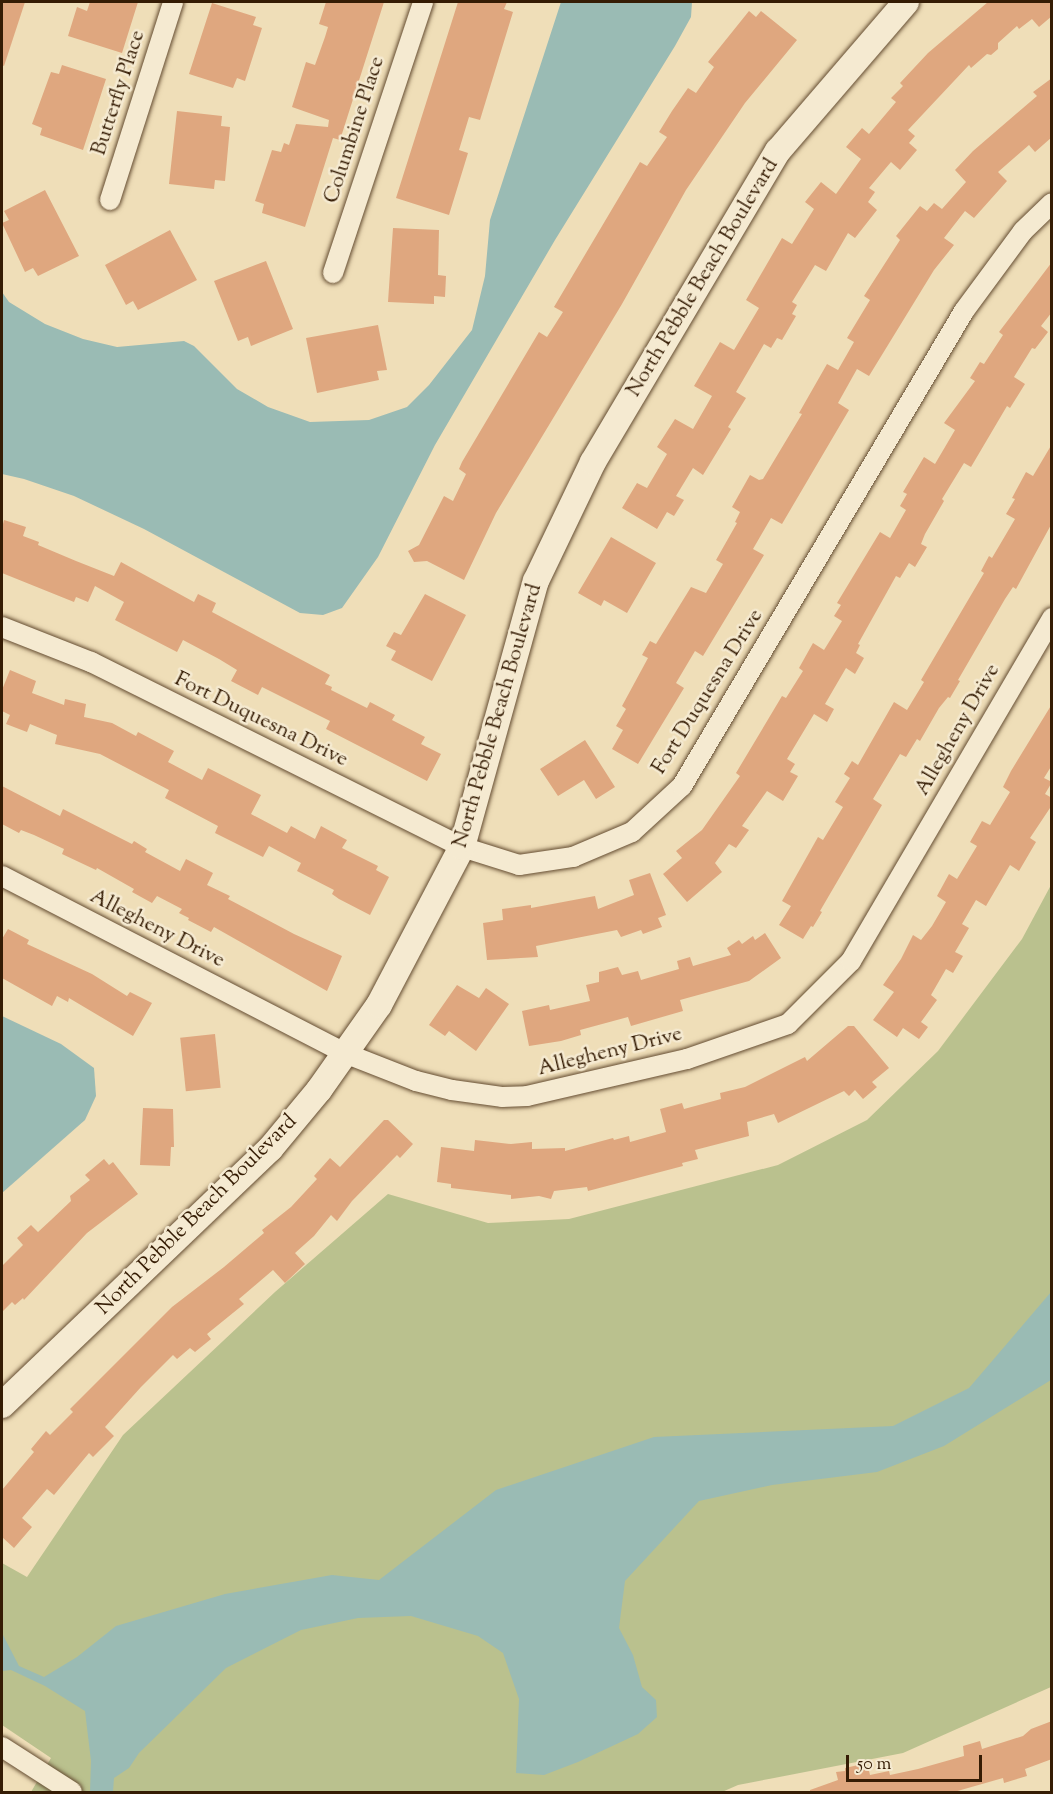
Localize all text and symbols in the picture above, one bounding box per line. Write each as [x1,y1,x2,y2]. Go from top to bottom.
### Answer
street label: Butterfly Place [87,27,151,159]
street label: Columbine Place [319,53,391,207]
street label: North Pebble Beach Boulevard [622,154,784,402]
street label: North Pebble Beach Boulevard [448,581,548,851]
street label: Fort Duquesna Drive [647,605,769,779]
street label: Allegheny Drive [910,660,1006,800]
street label: Fort Duquesna Drive [170,667,352,773]
street label: Allegheny Drive [85,884,229,974]
street label: Allegheny Drive [535,1022,685,1082]
street label: North Pebble Beach Boulevard [91,1109,303,1321]
scale bar [849,1743,986,1781]
text: 50 m [857,1752,891,1778]

